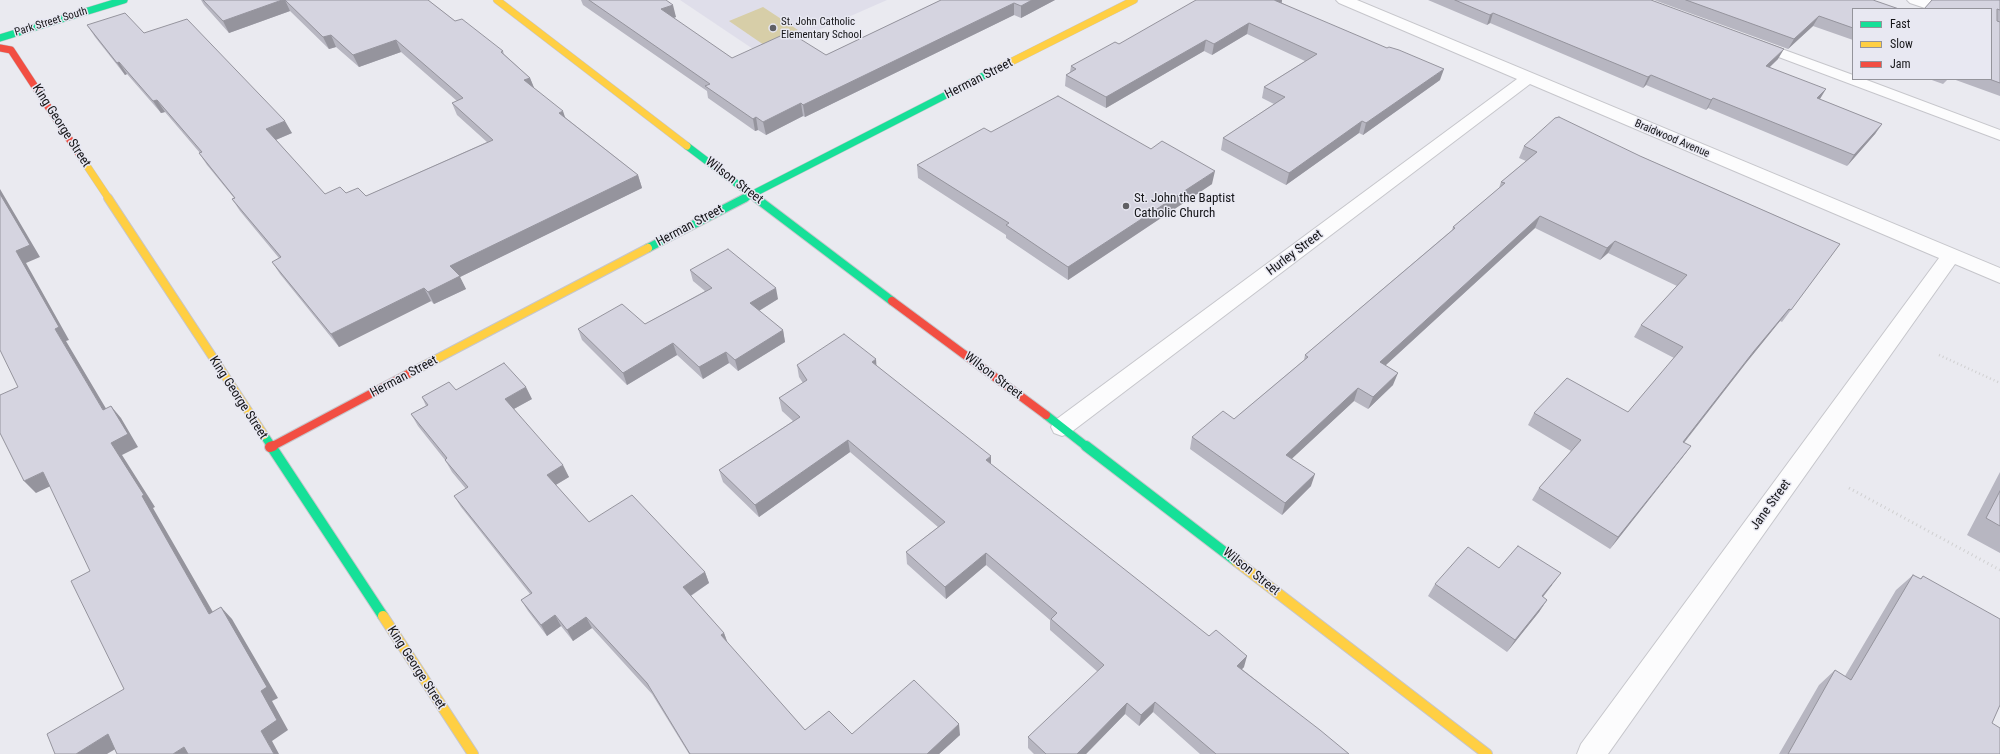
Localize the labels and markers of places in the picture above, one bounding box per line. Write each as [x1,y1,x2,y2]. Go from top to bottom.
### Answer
place label: St. John Catholic Elementary School [781,15,862,41]
marker: St. John Catholic Elementary School [768,23,778,33]
place label: St. John the Baptist Catholic Church [1134,191,1235,222]
marker: St. John the Baptist Catholic Church [1121,201,1131,211]

